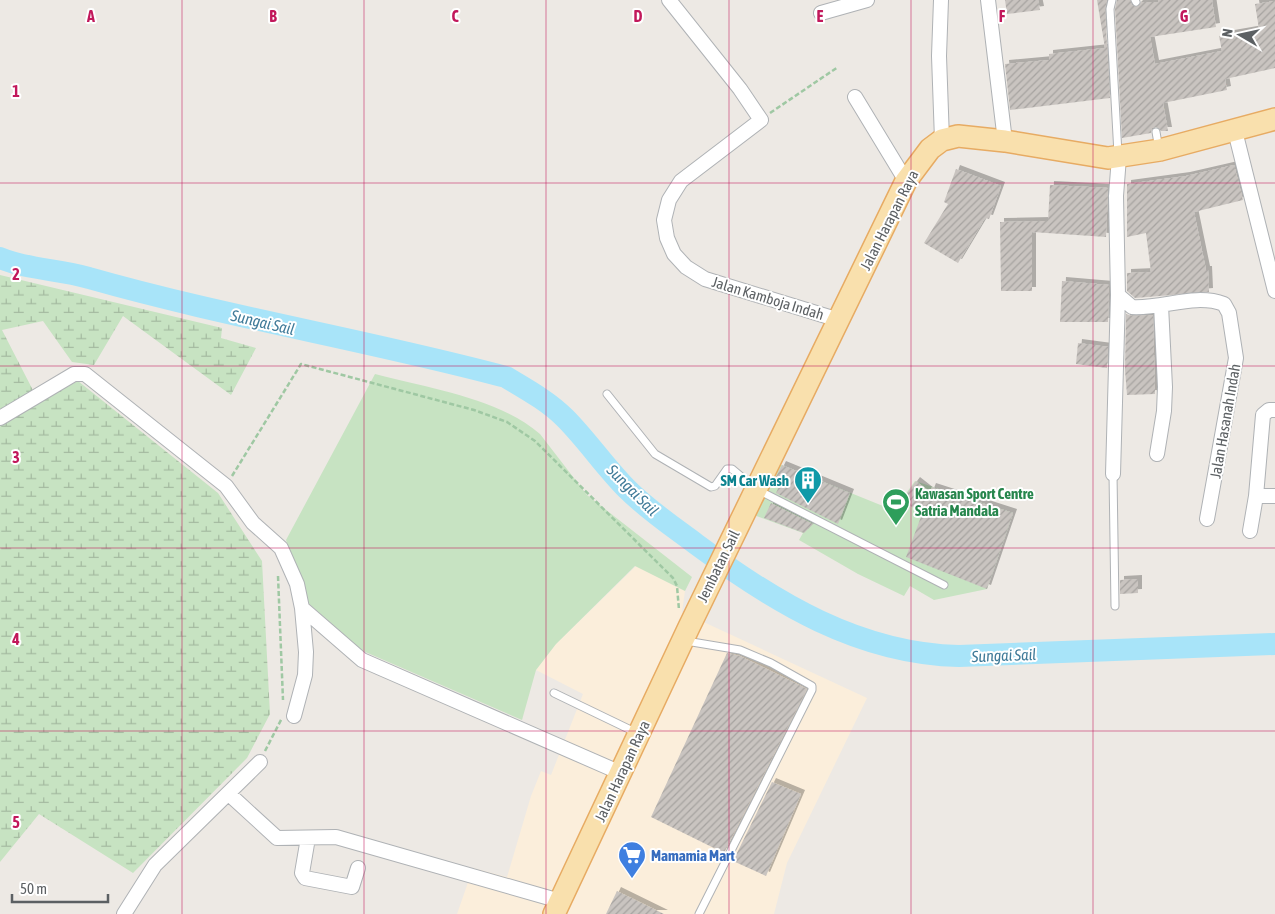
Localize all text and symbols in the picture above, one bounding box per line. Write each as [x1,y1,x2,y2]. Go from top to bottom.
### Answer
text: A [86,7,95,25]
text: B [269,7,277,25]
text: C [451,7,459,25]
text: D [634,7,643,25]
text: E [817,7,824,25]
text: F [999,7,1006,25]
text: G [1180,7,1189,25]
north arrow [1215,10,1265,60]
text: N [1219,28,1236,38]
text: 1 [12,82,20,100]
street label: Jalan Harapan Raya [857,167,921,273]
text: 2 [12,265,20,283]
street label: Jalan Kamboja Indah [710,273,826,323]
water label: Sungai Sail [228,306,297,339]
street label: Jalan Hasanah Indah [1207,362,1243,480]
text: 3 [12,448,20,466]
water label: Sungai Sail [602,460,662,520]
building icon: SM Car Wash [793,465,823,504]
place label: SM Car Wash [720,472,789,489]
place label: Kawasan Sport Centre Satria Mandala [915,485,1034,519]
sports icon: Kawasan Sport Centre Satria Mandala [881,487,911,526]
street label: Jembatan Sail [693,527,743,605]
text: 4 [11,630,20,648]
water label: Sungai Sail [970,645,1037,666]
street label: Jalan Harapan Raya [591,718,653,824]
text: 5 [12,813,20,831]
supermarket icon: Mamamia Mart [617,840,647,879]
place label: Mamamia Mart [651,847,735,864]
scale bar [12,872,109,904]
text: 50 m [20,880,47,897]

